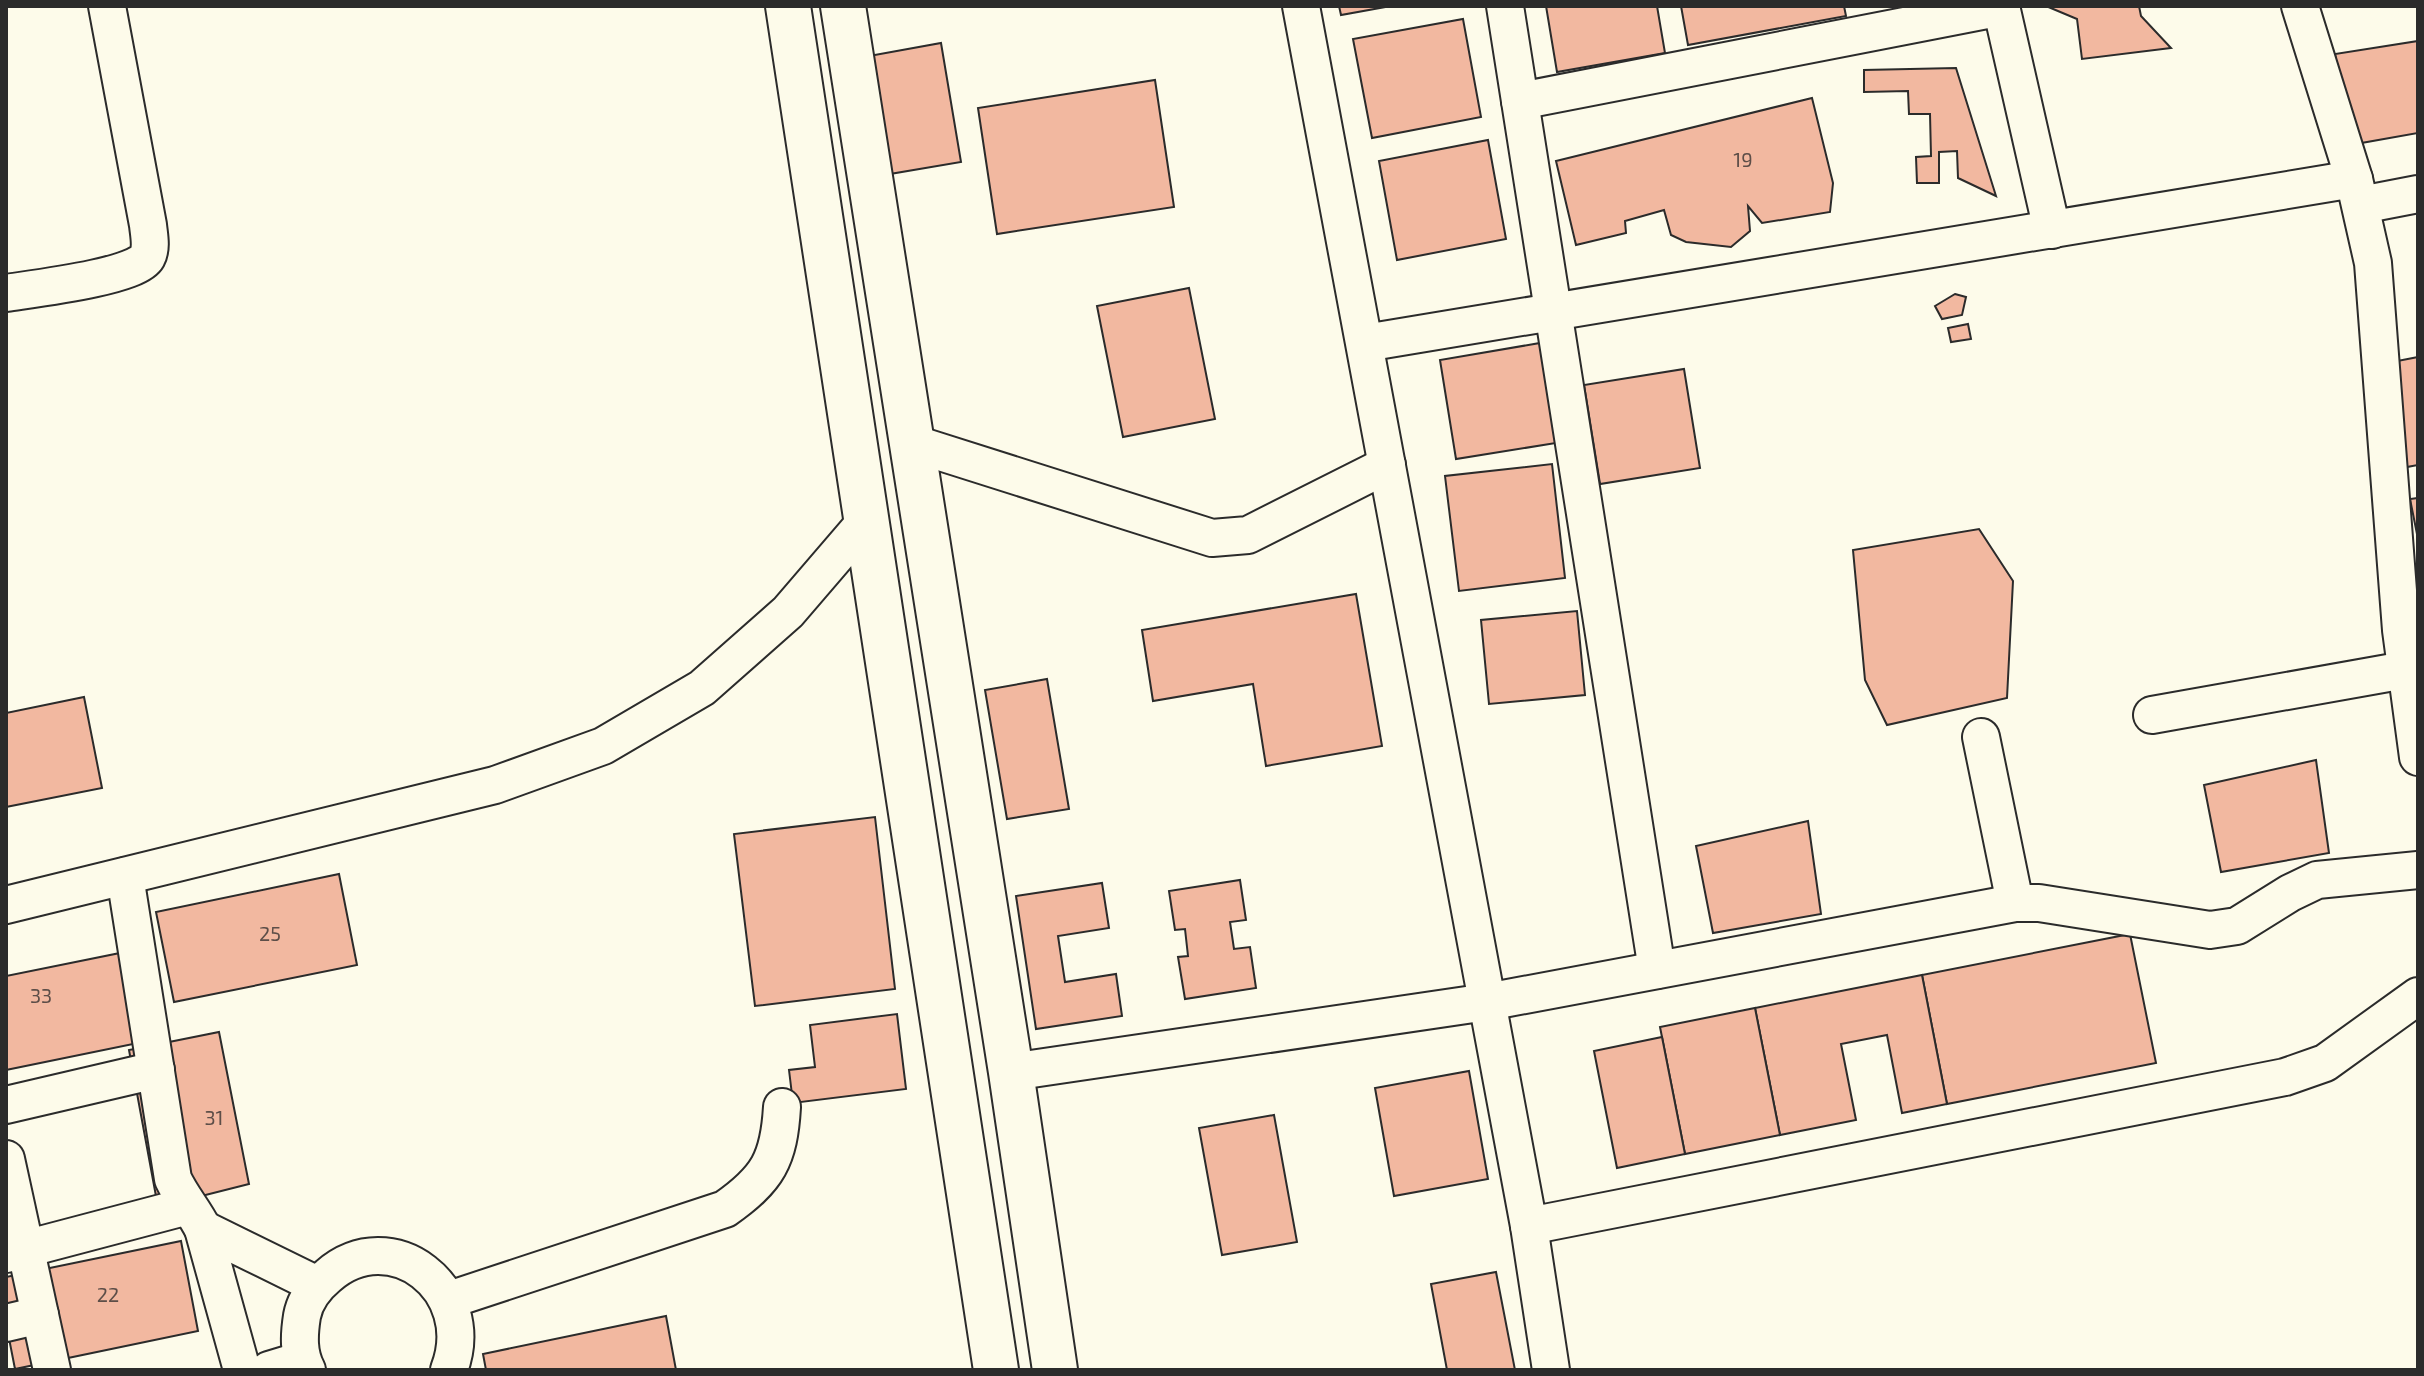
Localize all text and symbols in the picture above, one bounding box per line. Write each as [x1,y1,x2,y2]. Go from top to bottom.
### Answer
house number: 19 [1733,147,1753,171]
house number: 25 [259,921,281,945]
house number: 33 [30,983,52,1007]
house number: 31 [204,1105,224,1129]
house number: 22 [97,1282,119,1306]

